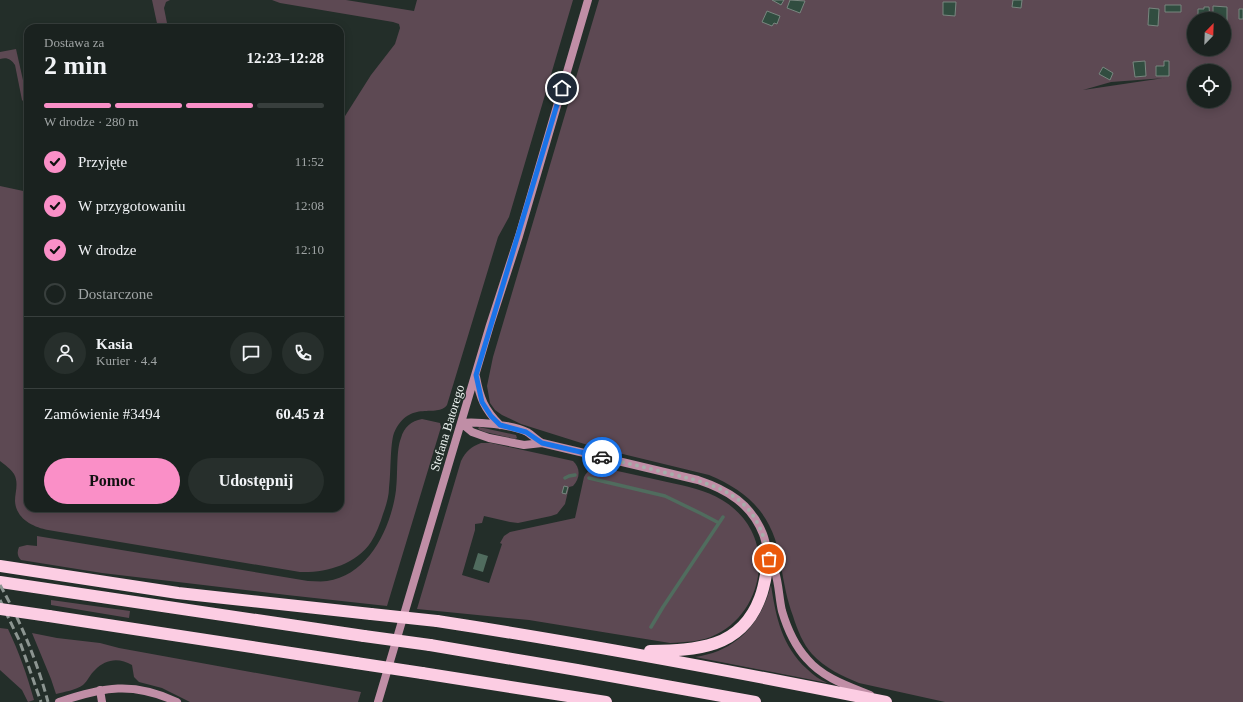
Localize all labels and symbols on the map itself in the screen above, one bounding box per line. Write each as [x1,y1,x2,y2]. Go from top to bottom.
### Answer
north arrow [1187,12,1231,56]
pin [545,71,579,105]
street label: Stefana Batorego [427,383,467,473]
courier [582,437,622,477]
pin [752,542,786,576]

